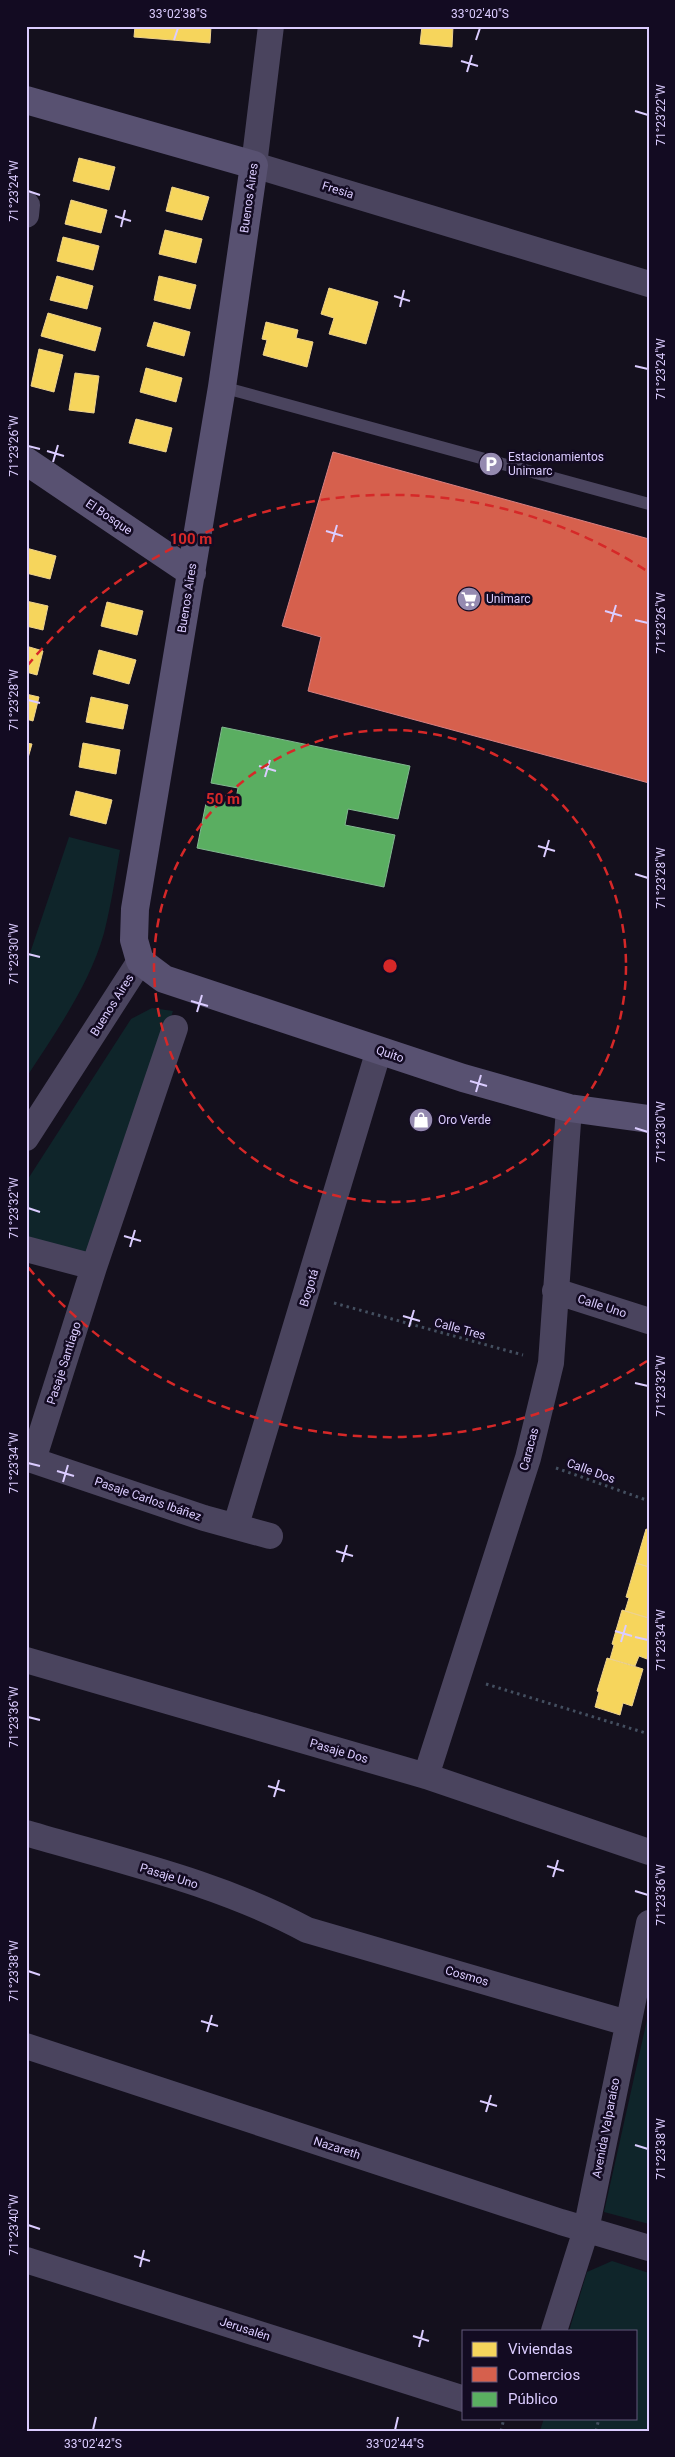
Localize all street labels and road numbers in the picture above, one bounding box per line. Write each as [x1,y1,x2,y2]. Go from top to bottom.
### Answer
street label: Buenos Aires [237,162,261,234]
street label: Fresia [320,179,356,201]
street label: El Bosque [83,496,135,538]
street label: Buenos Aires [175,562,199,634]
street label: Buenos Aires [87,971,137,1039]
street label: Quito [374,1043,406,1065]
street label: Bogotá [297,1268,321,1308]
street label: Calle Uno [576,1291,628,1321]
street label: Calle Tres [433,1315,487,1343]
street label: Pasaje Santiago [44,1320,84,1406]
street label: Caracas [517,1426,541,1472]
street label: Calle Dos [565,1456,617,1486]
street label: Pasaje Carlos Ibáñez [93,1474,203,1524]
street label: Pasaje Dos [308,1736,370,1766]
street label: Pasaje Uno [138,1861,200,1892]
street label: Cosmos [444,1963,490,1989]
street label: Avenida Valparaíso [589,2076,623,2179]
street label: Nazareth [312,2134,362,2162]
street label: Jerusalén [218,2314,272,2344]

